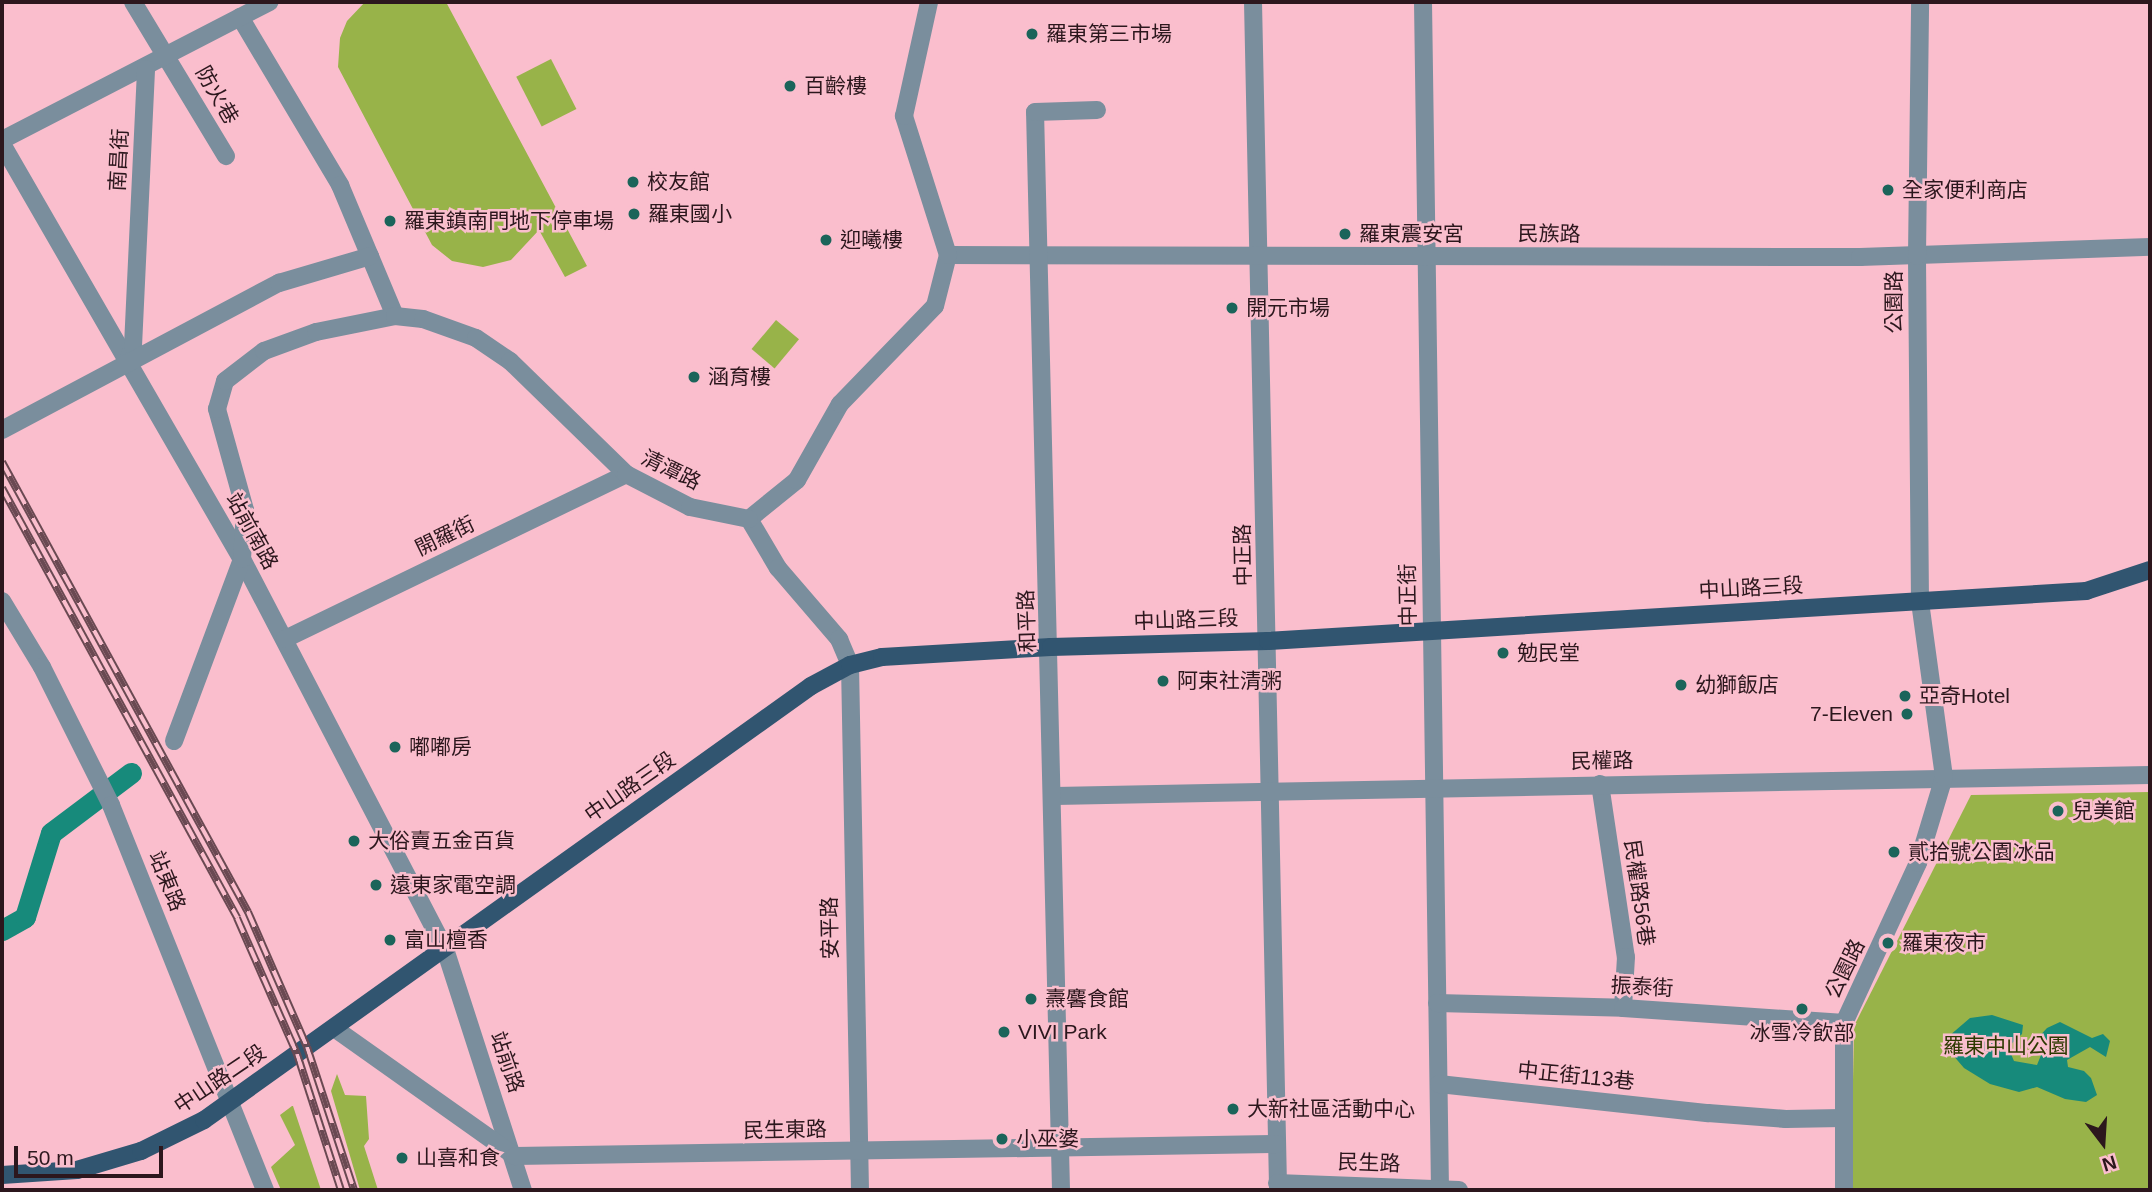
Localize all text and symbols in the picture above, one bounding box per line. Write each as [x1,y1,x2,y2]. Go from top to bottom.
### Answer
place label: 羅東第三市場 [1046,21,1172,47]
marker: 羅東第三市場 [1024,26,1040,42]
street label: 防火巷 [190,61,244,129]
place label: 百齡樓 [804,73,867,99]
marker: 百齡樓 [782,78,798,94]
street label: 南昌街 [105,128,133,192]
place label: 校友館 [647,169,710,195]
marker: 校友館 [625,174,641,190]
place label: 全家便利商店 [1902,177,2028,203]
marker: 全家便利商店 [1880,182,1896,198]
place label: 羅東國小 [648,201,732,227]
marker: 羅東國小 [626,206,642,222]
place label: 羅東鎮南門地下停車場 [404,208,614,234]
marker: 羅東鎮南門地下停車場 [382,213,398,229]
place label: 羅東震安宮 [1359,221,1464,247]
street label: 民族路 [1517,221,1581,247]
marker: 羅東震安宮 [1337,226,1353,242]
place label: 迎曦樓 [840,227,903,253]
marker: 迎曦樓 [818,232,834,248]
street label: 公園路 [1881,271,1907,333]
place label: 開元市場 [1246,295,1330,321]
marker: 開元市場 [1224,300,1240,316]
place label: 涵育樓 [708,364,771,390]
marker: 涵育樓 [686,369,702,385]
street label: 清潭路 [637,445,705,495]
street label: 站前南路 [221,488,283,574]
street label: 開羅街 [411,511,479,561]
street label: 中正路 [1230,523,1256,587]
street label: 中正街 [1395,563,1421,627]
street label: 中山路三段 [1698,573,1804,603]
street label: 和平路 [1013,589,1041,653]
street label: 中山路三段 [1133,606,1239,634]
place label: 勉民堂 [1517,640,1580,666]
marker: 勉民堂 [1495,645,1511,661]
place label: 阿束社清粥 [1177,668,1282,694]
place label: 幼獅飯店 [1695,672,1779,698]
marker: 阿束社清粥 [1155,673,1171,689]
marker: 幼獅飯店 [1673,677,1689,693]
place label: 亞奇Hotel [1919,683,2010,709]
marker: 亞奇Hotel [1897,688,1913,704]
place label: 7-Eleven [1810,701,1893,727]
marker: 7-Eleven [1899,706,1915,722]
place label: 嘟嘟房 [409,734,472,760]
marker: 嘟嘟房 [387,739,403,755]
street label: 中山路三段 [580,747,680,827]
street label: 民權路 [1570,748,1634,774]
place label: 兒美館 [2072,798,2135,824]
marker: 兒美館 [2050,803,2066,819]
place label: 大俗賣五金百貨 [368,828,515,854]
marker: 大俗賣五金百貨 [346,833,362,849]
street label: 民權路56巷 [1619,838,1659,948]
place label: 貳拾號公園冰品 [1908,839,2055,865]
marker: 貳拾號公園冰品 [1886,844,1902,860]
street label: 站東路 [144,847,190,915]
place label: 遠東家電空調 [390,872,516,898]
marker: 遠東家電空調 [368,877,384,893]
street label: 安平路 [817,896,843,960]
place label: 富山檀香 [404,927,488,953]
place label: 羅東夜市 [1902,930,1986,956]
marker: 富山檀香 [382,932,398,948]
street label: 公園路 [1820,935,1870,1003]
marker: 羅東夜市 [1880,935,1896,951]
street label: 振泰街 [1610,973,1674,1001]
place label: 燾麘食館 [1045,986,1129,1012]
marker: 燾麘食館 [1023,991,1039,1007]
marker: 冰雪冷飲部 [1794,1001,1810,1017]
place label: VIVI Park [1018,1019,1107,1045]
place label: 冰雪冷飲部 [1750,1020,1854,1046]
marker: VIVI Park [996,1024,1012,1040]
street label: 站前路 [485,1028,529,1096]
park label: 羅東中山公園 [1943,1033,2069,1059]
street label: 中山路二段 [169,1039,271,1119]
street label: 中正街113巷 [1516,1057,1636,1095]
place label: 大新社區活動中心 [1247,1096,1415,1122]
marker: 大新社區活動中心 [1225,1101,1241,1117]
north arrow [2068,1108,2138,1178]
street label: 民生東路 [743,1117,827,1143]
place label: 小巫婆 [1016,1126,1079,1152]
marker: 小巫婆 [994,1131,1010,1147]
scale bar [18,1132,166,1176]
place label: 山喜和食 [416,1145,500,1171]
text: 50 m [27,1146,74,1169]
street label: 民生路 [1337,1149,1401,1177]
marker: 山喜和食 [394,1150,410,1166]
text: N [2100,1152,2119,1176]

